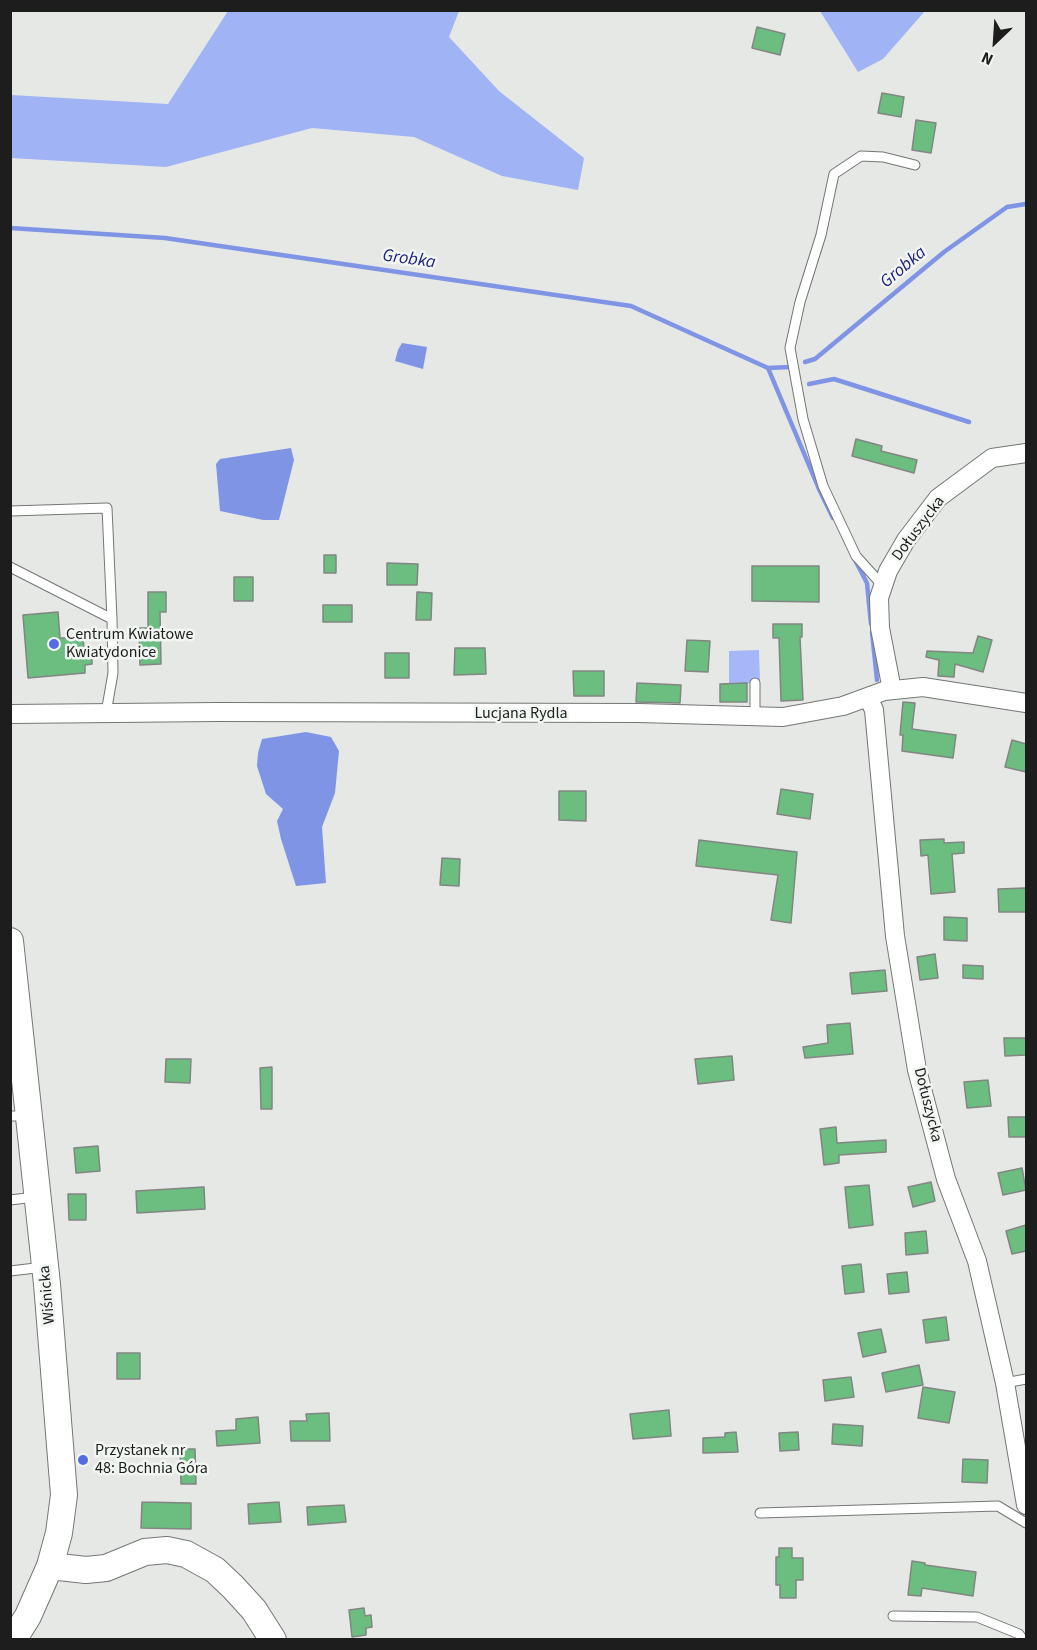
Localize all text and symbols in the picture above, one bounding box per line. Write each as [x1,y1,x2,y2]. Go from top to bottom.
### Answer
north arrow [965,12,1025,72]
text: N [978,46,997,71]
water label: Grobka [877,243,931,293]
water label: Grobka [381,246,437,274]
street label: Dołuszycka [888,493,950,565]
place label: Centrum Kwiatowe Kwiatydonice [66,625,193,663]
marker: Centrum Kwiatowe Kwiatydonice [47,637,61,651]
street label: Lucjana Rydla [474,704,568,724]
street label: Dołuszycka [908,1066,946,1144]
street label: Wiśnicka [36,1265,60,1325]
place label: Przystanek nr 48: Bochnia Góra [95,1441,208,1479]
marker: Przystanek nr 48: Bochnia Góra [76,1453,90,1467]

